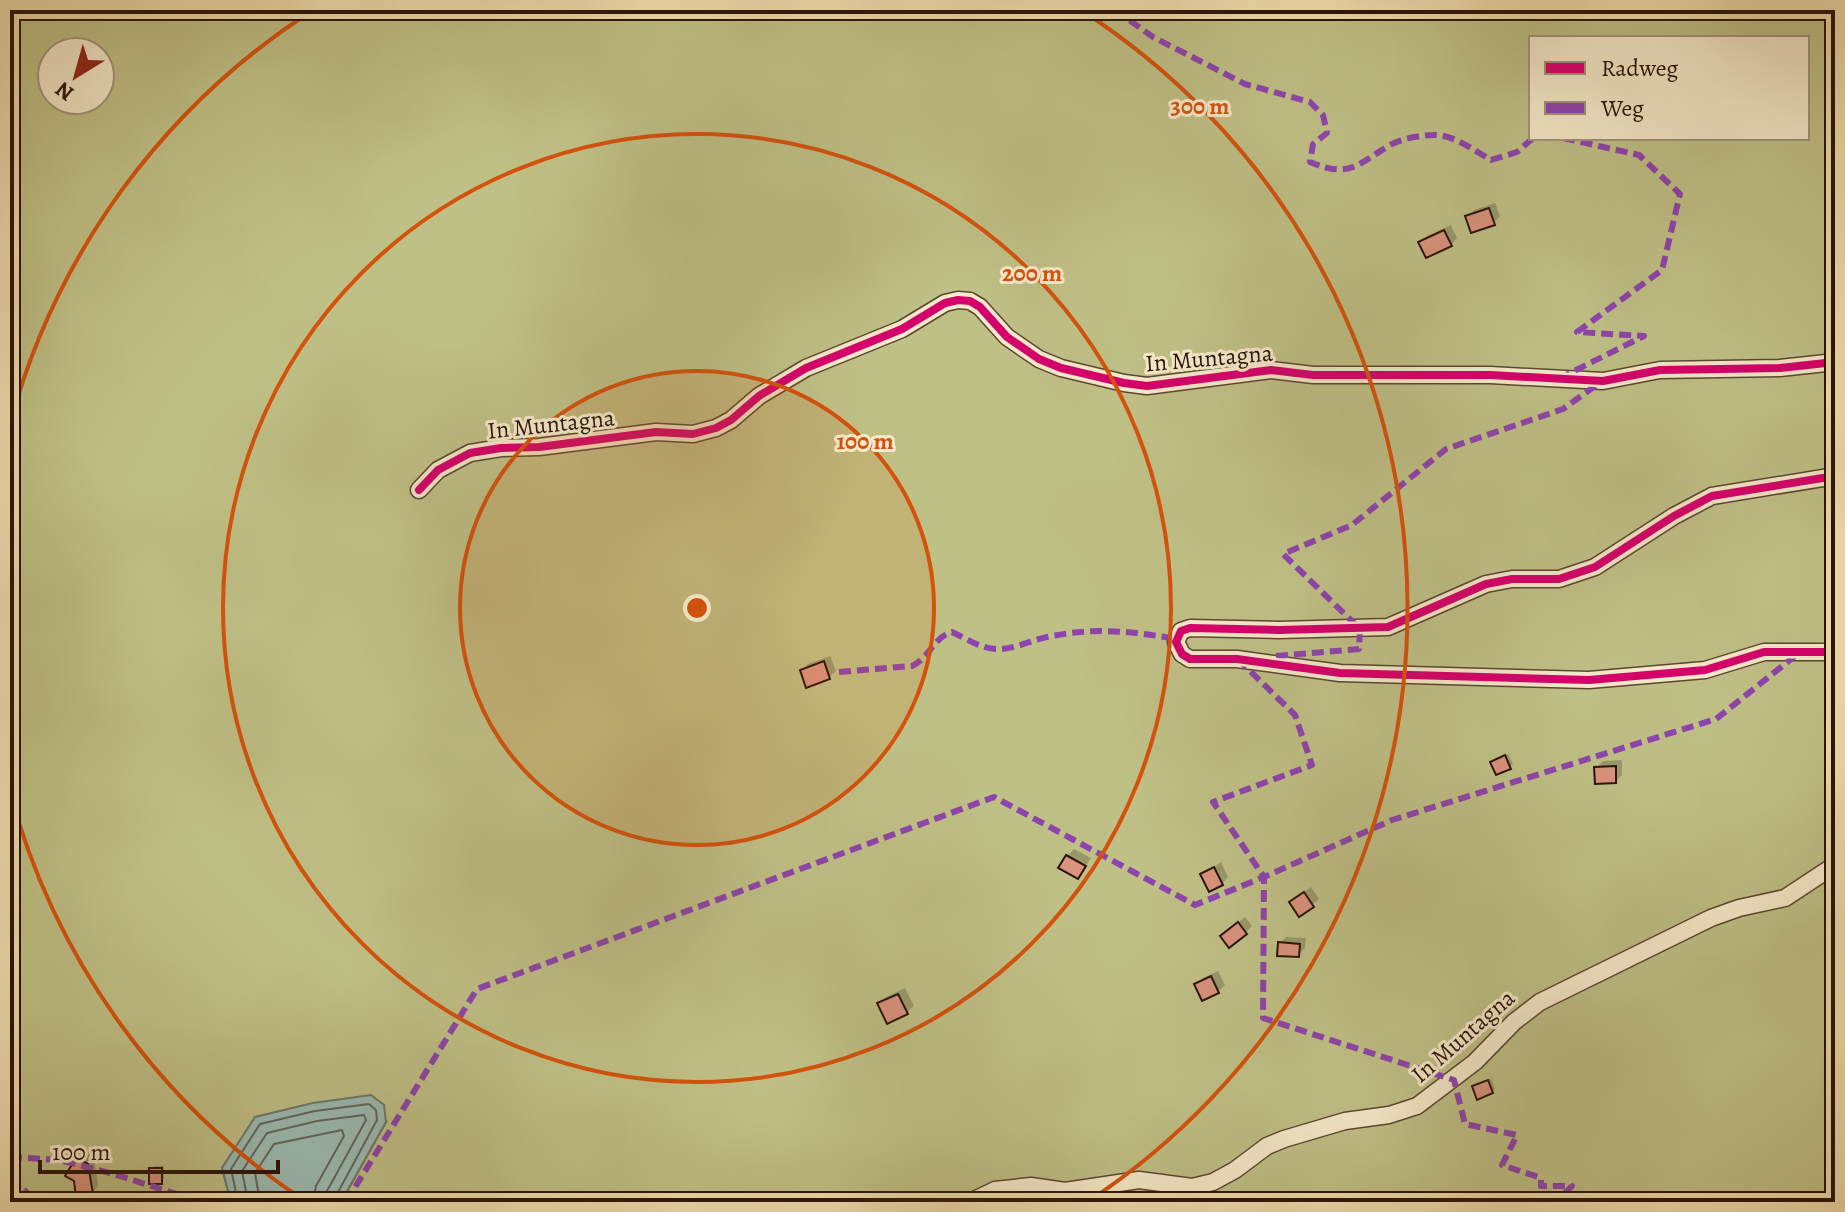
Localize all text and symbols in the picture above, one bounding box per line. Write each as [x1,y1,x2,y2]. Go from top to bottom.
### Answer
north arrow [36,36,116,116]
legend [1529,36,1809,140]
text: Radweg [1601,52,1678,84]
text: N [49,74,80,108]
text: 300 m [1171,90,1229,122]
text: Weg [1600,92,1644,124]
text: 200 m [1002,257,1062,289]
street label: In Muntagna [1144,336,1275,380]
street label: In Muntagna [486,401,617,447]
text: 100 m [836,425,894,457]
centre of rings [683,594,711,622]
street label: In Muntagna [1404,981,1522,1090]
scale bar [40,1124,278,1174]
text: 100 m [52,1136,111,1168]

